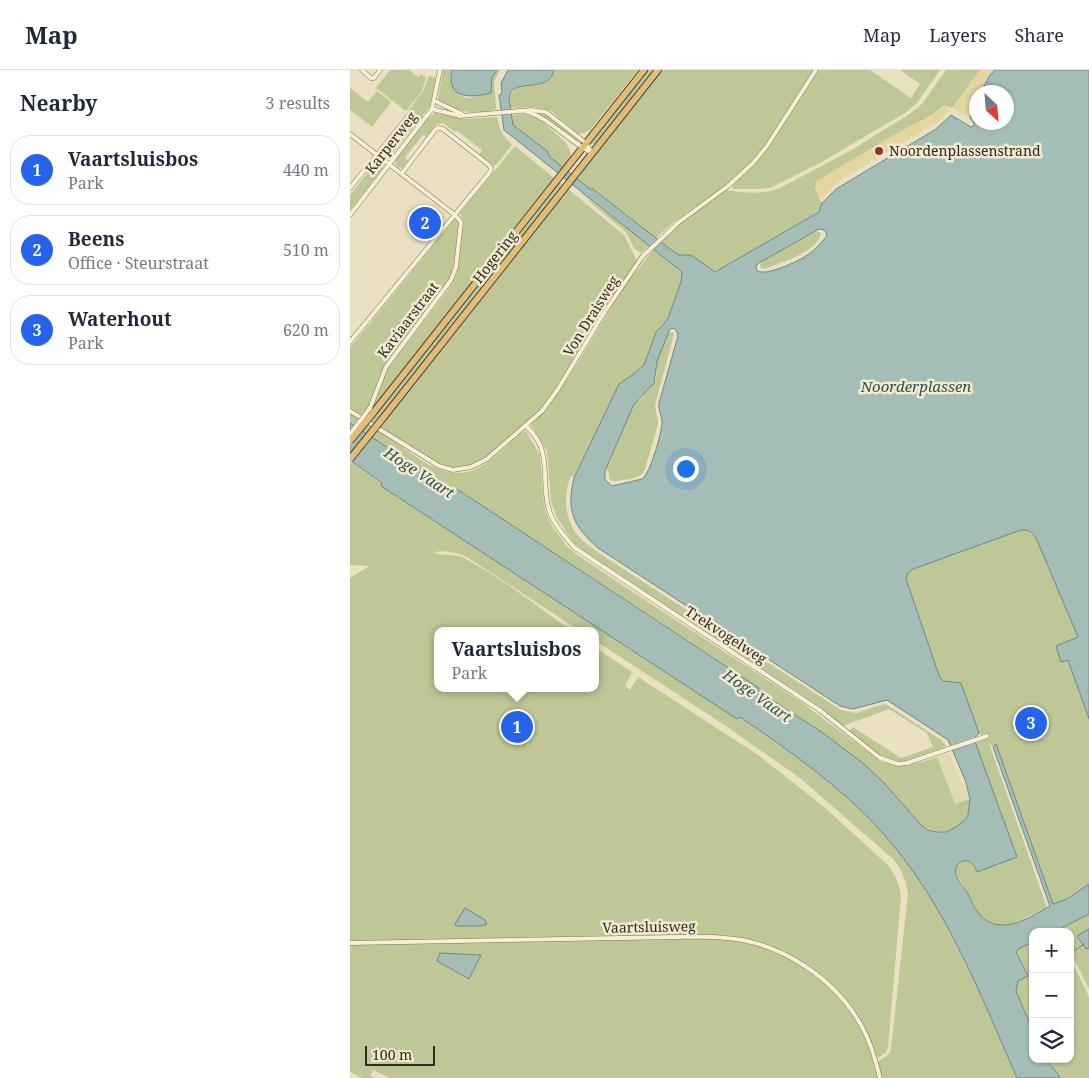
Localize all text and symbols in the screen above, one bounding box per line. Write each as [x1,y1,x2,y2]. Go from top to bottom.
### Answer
text: Map [25,18,78,51]
text: Map [863,23,901,47]
text: Layers [929,23,987,47]
text: Share [1015,23,1064,47]
north arrow [969,85,1014,130]
text: Nearby [20,89,98,117]
text: 3 results [266,92,330,114]
street label: Karperweg [360,107,421,178]
place label: Noordenplassenstrand [889,141,1041,160]
marker: Noordenplassenstrand [873,145,885,157]
text: Vaartsluisbos [68,146,198,172]
text: 1 [32,159,42,181]
text: 440 m [283,159,329,181]
text: Park [68,172,104,194]
pin: 2 [409,204,441,242]
text: Beens [68,226,124,252]
street label: Hogering [468,226,521,287]
text: 2 [32,239,42,261]
text: 510 m [283,239,329,261]
text: Office · Steurstraat [68,252,209,274]
street label: Von Draisweg [558,271,623,360]
street label: Kaviaarstraat [373,278,443,362]
text: Waterhout [68,306,172,332]
text: 3 [32,319,42,341]
text: 620 m [283,319,329,341]
text: Park [68,332,104,354]
water label: Noorderplassen [860,376,971,396]
water label: Hoge Vaart [380,442,459,502]
your location [673,456,699,482]
street label: Trekvogelweg [682,601,771,668]
popup [434,627,599,692]
text: Vaartsluisbos [451,636,582,662]
text: Park [451,662,487,684]
water label: Hoge Vaart [719,664,796,726]
pin: 3 [1015,704,1047,742]
pin: 1 [501,708,533,746]
street label: Vaartsluisweg [602,916,696,937]
map controls [1029,928,1074,1063]
button: + [1029,928,1074,973]
button: − [1029,973,1074,1018]
button: layers [1029,1018,1074,1063]
scale bar [365,1043,435,1066]
text: 100 m [372,1045,412,1064]

